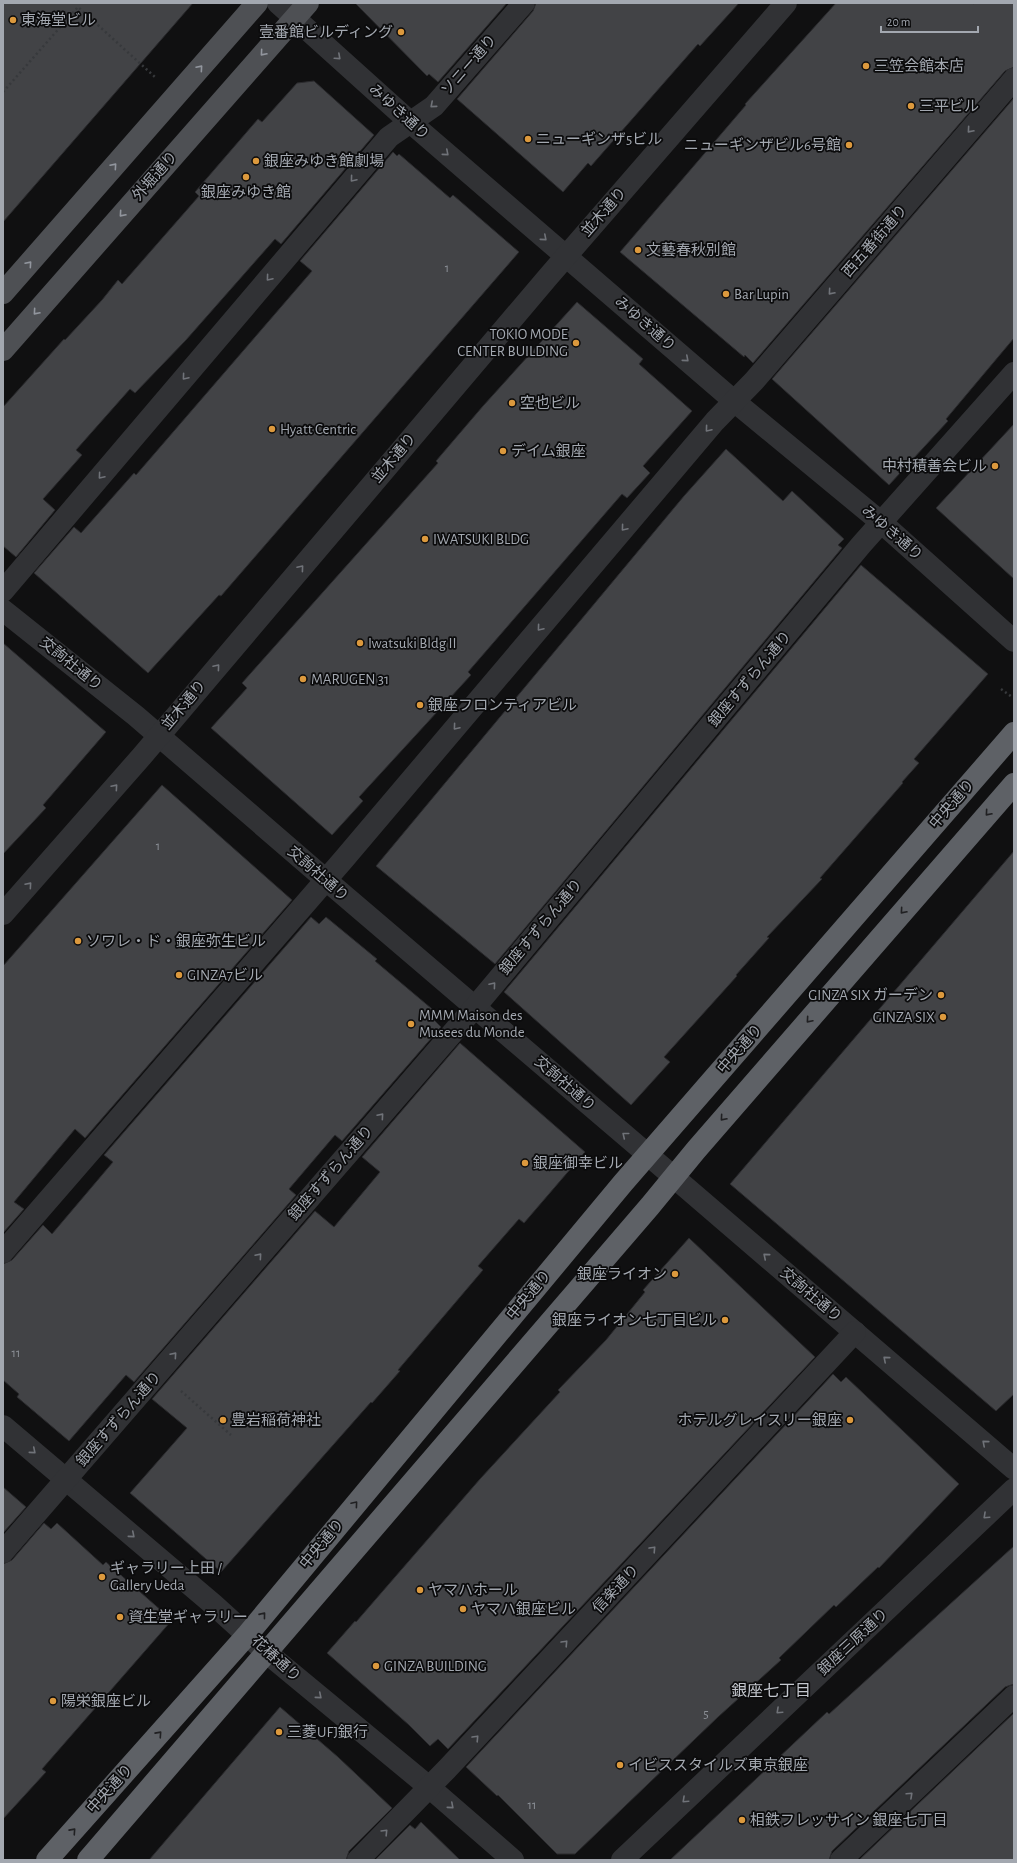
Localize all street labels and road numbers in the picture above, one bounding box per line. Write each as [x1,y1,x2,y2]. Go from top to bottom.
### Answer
street label: ソニー通り [438,31,499,98]
street label: みゆき通り [366,81,433,143]
street label: 外堀通り [129,148,180,204]
street label: 並木通り [578,184,629,240]
street label: 西五番街通り [839,201,910,280]
street label: みゆき通り [612,293,679,354]
street label: 並木通り [368,430,419,486]
street label: みゆき通り [859,502,926,563]
street label: 銀座すずらん通り [705,628,794,730]
street label: 交詢社通り [37,634,105,693]
street label: 並木通り [158,677,209,733]
street label: 中央通り [926,776,977,832]
street label: 交詢社通り [285,843,352,904]
street label: 銀座すずらん通り [496,876,585,978]
street label: 中央通り [714,1021,765,1077]
street label: 交詢社通り [532,1053,599,1114]
street label: 銀座すずらん通り [285,1122,376,1223]
street label: 交詢社通り [777,1264,845,1325]
street label: 中央通り [503,1267,554,1323]
street label: 銀座すずらん通り [73,1368,164,1469]
street label: 中央通り [296,1516,347,1572]
street label: 信楽通り [589,1561,642,1616]
street label: 銀座三原通り [814,1605,891,1678]
street label: 花椿通り [249,1633,304,1685]
street label: 中央通り [84,1761,136,1816]

